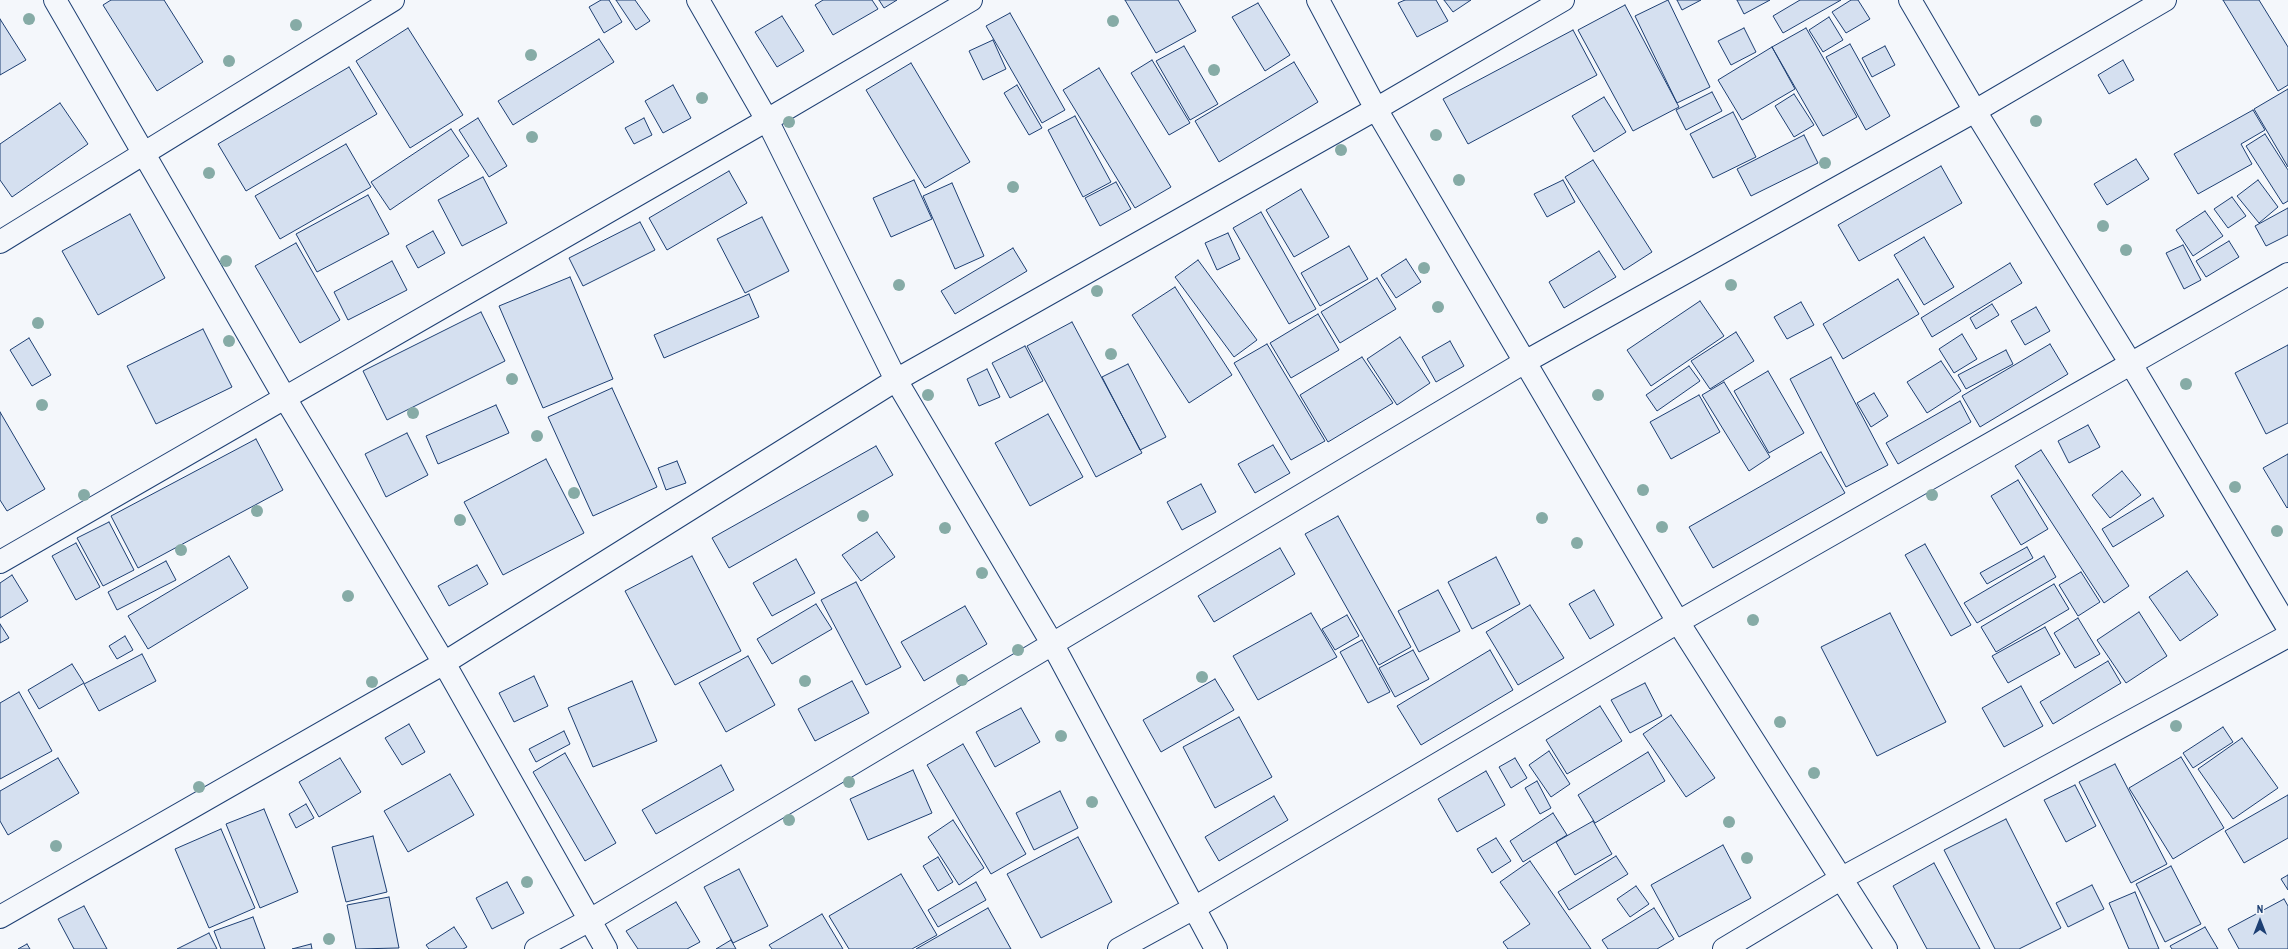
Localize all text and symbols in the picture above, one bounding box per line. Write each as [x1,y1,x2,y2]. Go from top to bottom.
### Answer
north arrow [2240,901,2280,941]
text: N [2257,902,2263,916]

